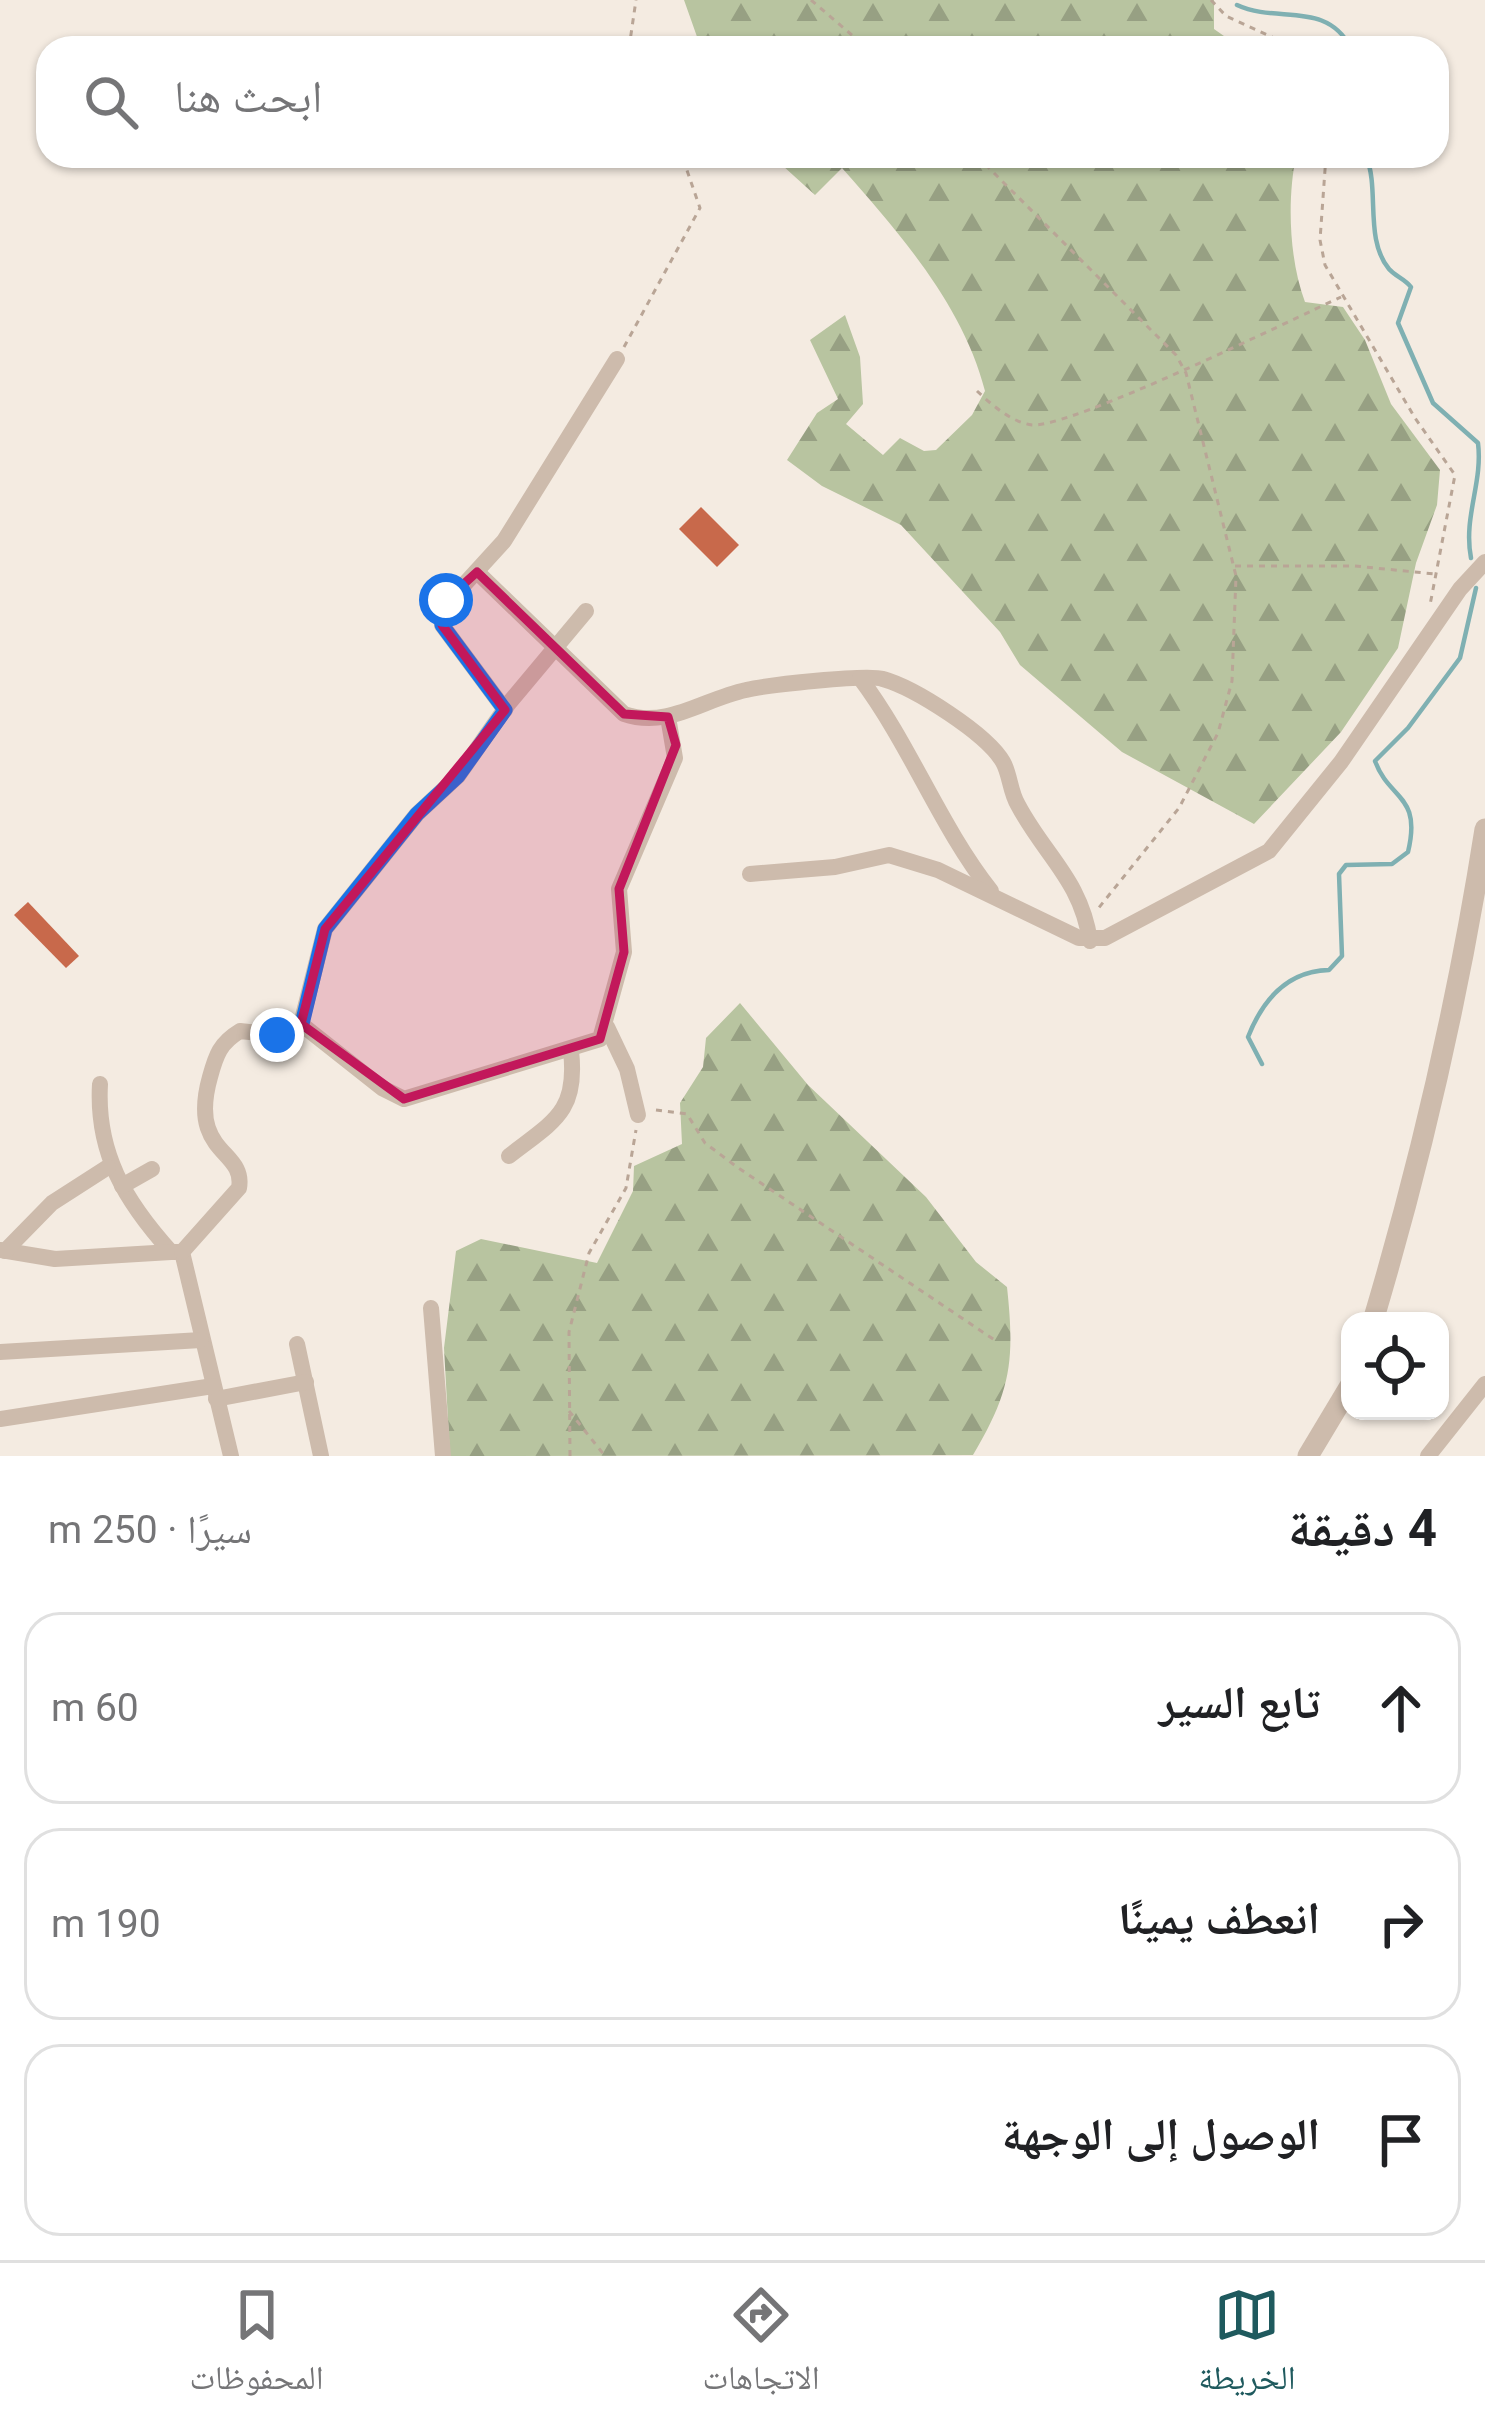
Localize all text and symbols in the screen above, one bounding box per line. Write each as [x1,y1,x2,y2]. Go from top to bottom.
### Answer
search box [36,36,1449,168]
icon: search [78,69,144,135]
text: ابحث هنا [174,70,322,123]
route start [419,573,473,627]
route end [250,1008,304,1062]
map controls [1341,1312,1449,1420]
button: locate [1341,1312,1449,1420]
text: 4 دقيقة [1288,1499,1437,1558]
text: سيرًا · 250 m [48,1507,252,1553]
icon: ahead [1368,1675,1434,1741]
text: تابع السير [1159,1676,1320,1729]
text: 60 m [51,1685,139,1731]
icon: right [1368,1891,1434,1957]
text: انعطف يمينًا [1118,1892,1320,1945]
text: 190 m [51,1901,161,1947]
icon: arrive [1368,2107,1434,2173]
text: الوصول إلى الوجهة [1002,2108,1320,2161]
tab: المحفوظات [189,2282,324,2410]
tab: الاتجاهات [702,2282,820,2410]
tab: الخريطة [1198,2282,1296,2410]

